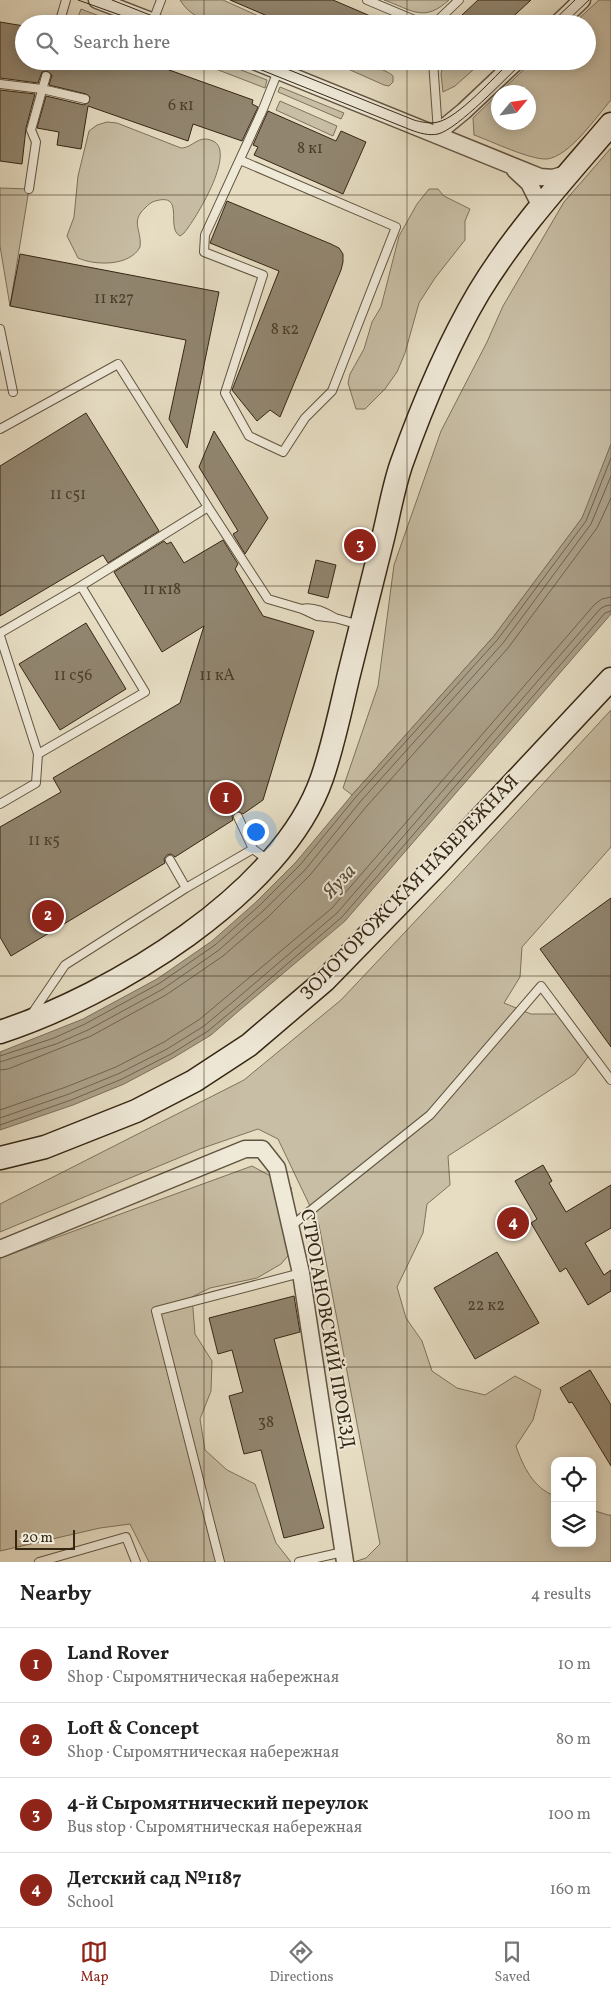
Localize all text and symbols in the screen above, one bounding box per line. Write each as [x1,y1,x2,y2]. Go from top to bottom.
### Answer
search box [15,15,596,70]
icon: search [33,29,61,57]
text: Search here [73,30,170,56]
north arrow [491,85,536,130]
house number: 6 к1 [168,95,194,117]
house number: 8 к1 [297,138,323,160]
house number: 11 к27 [94,288,134,310]
house number: 8 к2 [271,319,299,341]
house number: 11 с51 [50,484,86,506]
pin: 3 [344,526,376,564]
house number: 11 к18 [143,579,181,601]
house number: 11 с56 [54,665,92,687]
house number: 11 кА [199,665,235,687]
street label: ЗОЛОТОРОЖСКАЯ НАБЕРЕЖНАЯ [295,769,525,1007]
pin: 1 [210,779,242,817]
your location [243,819,269,845]
house number: 11 к5 [28,830,60,852]
water label: Яуза [316,859,363,906]
pin: 2 [32,897,64,935]
pin: 4 [497,1204,529,1242]
street label: СТРОГАНОВСКИЙ ПРОЕЗД [293,1207,361,1451]
house number: 22 к2 [467,1295,505,1317]
house number: 38 [258,1412,274,1434]
map controls [551,1457,596,1547]
button: locate [551,1457,596,1502]
button: layers [551,1502,596,1547]
scale bar [15,1527,75,1550]
text: 20 m [22,1529,53,1548]
text: Nearby [20,1580,91,1609]
text: 4 results [531,1584,591,1606]
text: Land Rover [67,1641,169,1667]
text: 1 [33,1654,39,1676]
text: 10 m [558,1654,591,1676]
text: Shop · Сыромятническая набережная [67,1667,339,1689]
text: Loft & Concept [67,1716,199,1742]
text: 2 [32,1729,40,1751]
text: 80 m [556,1729,591,1751]
text: Shop · Сыромятническая набережная [67,1742,339,1764]
text: 4-й Сыромятнический переулок [67,1791,368,1817]
text: 3 [32,1804,40,1826]
text: 100 m [548,1804,591,1826]
text: Bus stop · Сыромятническая набережная [67,1817,362,1839]
text: Детский сад №1187 [67,1866,242,1892]
text: 4 [31,1879,41,1901]
text: 160 m [550,1879,591,1901]
text: School [67,1892,114,1914]
tab: Map [80,1938,108,1987]
tab: Directions [269,1938,334,1987]
tab: Saved [494,1938,531,1987]

